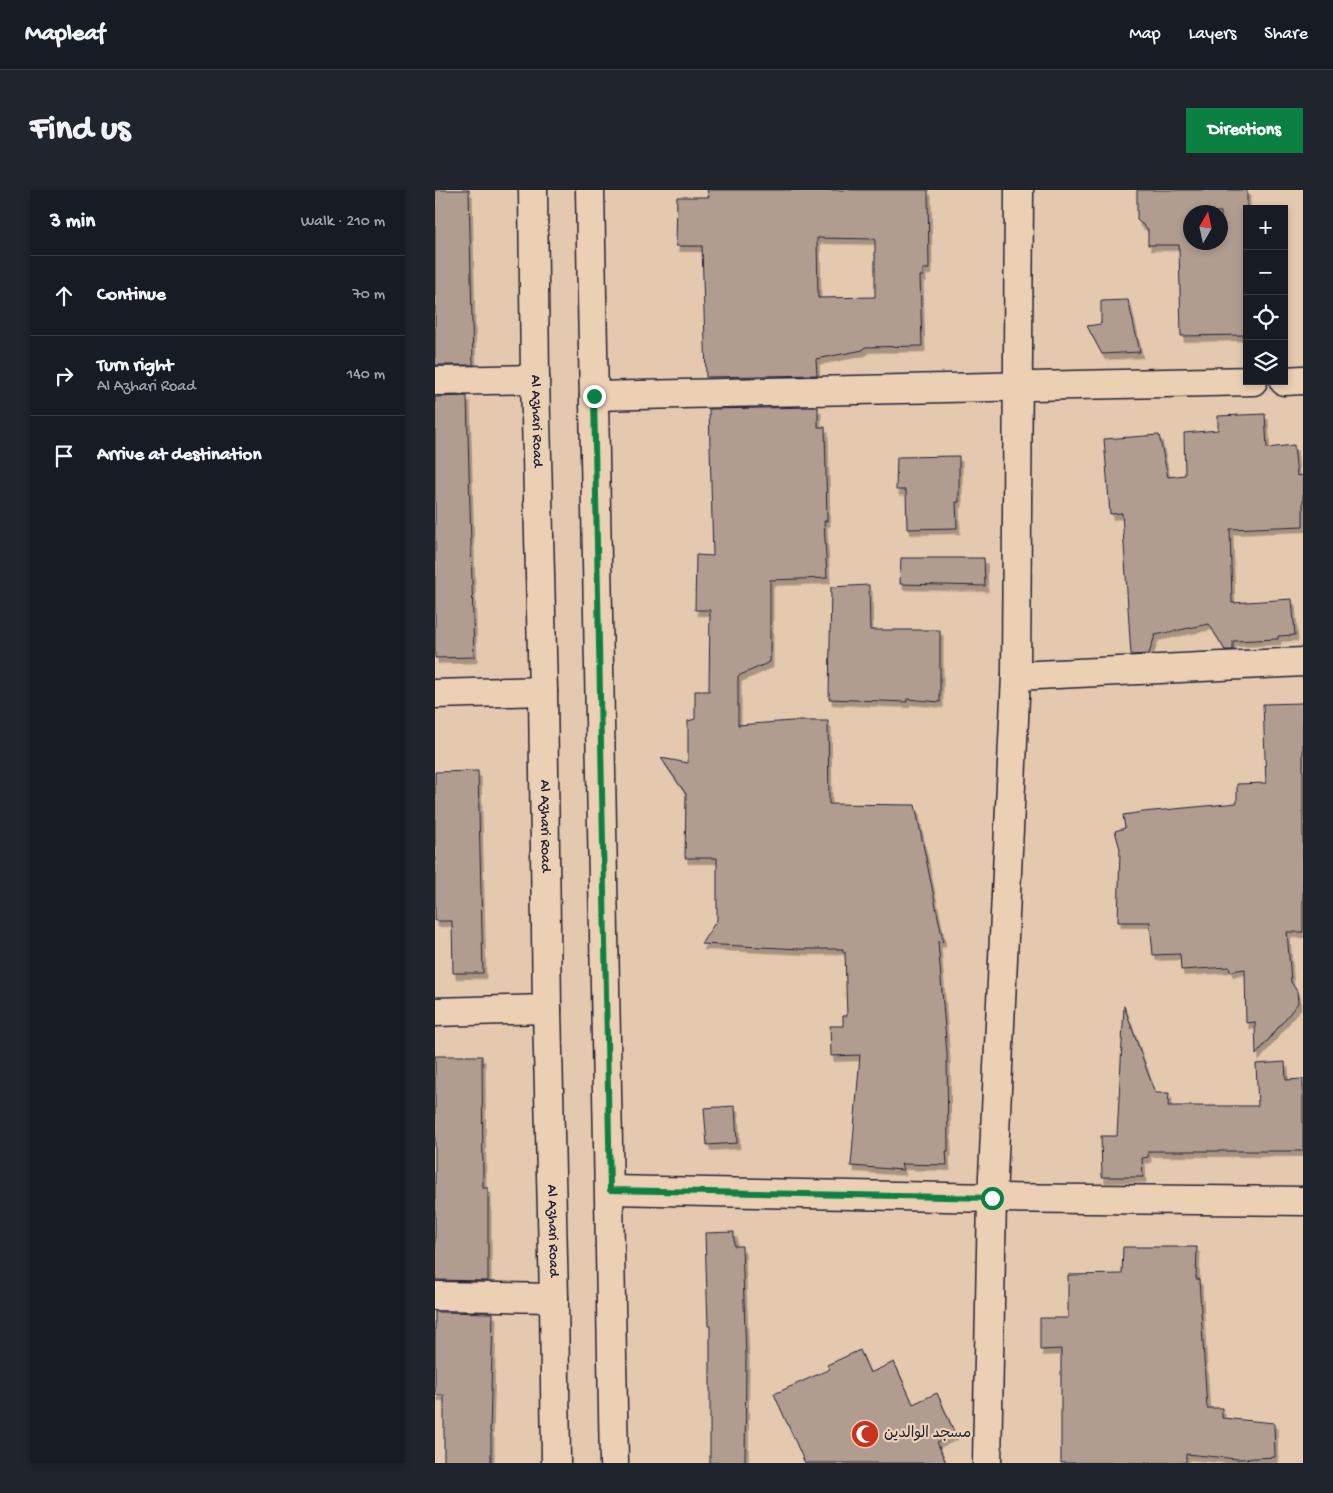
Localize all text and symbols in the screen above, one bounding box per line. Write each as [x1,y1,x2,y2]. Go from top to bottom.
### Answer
text: Mapleaf [25,20,105,49]
text: Map [1129,24,1161,45]
text: Layers [1189,24,1236,45]
text: Share [1264,24,1308,45]
button: Directions [1186,108,1303,153]
text: Find us [30,110,130,151]
north arrow [1183,205,1228,250]
map controls [1243,205,1288,385]
button: + [1243,205,1288,250]
text: 3 min [50,210,95,235]
text: Walk · 210 m [301,213,385,232]
button: − [1243,250,1288,295]
icon: ahead [50,282,78,310]
text: Continue [97,284,166,307]
text: 70 m [352,286,385,305]
button: locate [1243,295,1288,340]
button: layers [1243,340,1288,385]
text: Turn right [97,355,173,378]
icon: right [50,362,78,390]
text: 140 m [347,366,385,385]
street label: Al Azhari Road [526,374,546,469]
text: Al Azhari Road [97,378,196,397]
route end [583,385,606,408]
icon: arrive [50,442,78,470]
text: Arrive at destination [97,444,261,467]
street label: Al Azhari Road [535,780,554,873]
street label: Al Azhari Road [542,1184,563,1278]
route start [981,1187,1004,1210]
mosque icon: مسجد الوالدين [850,1419,880,1449]
place label: مسجد الوالدين [884,1425,971,1443]

